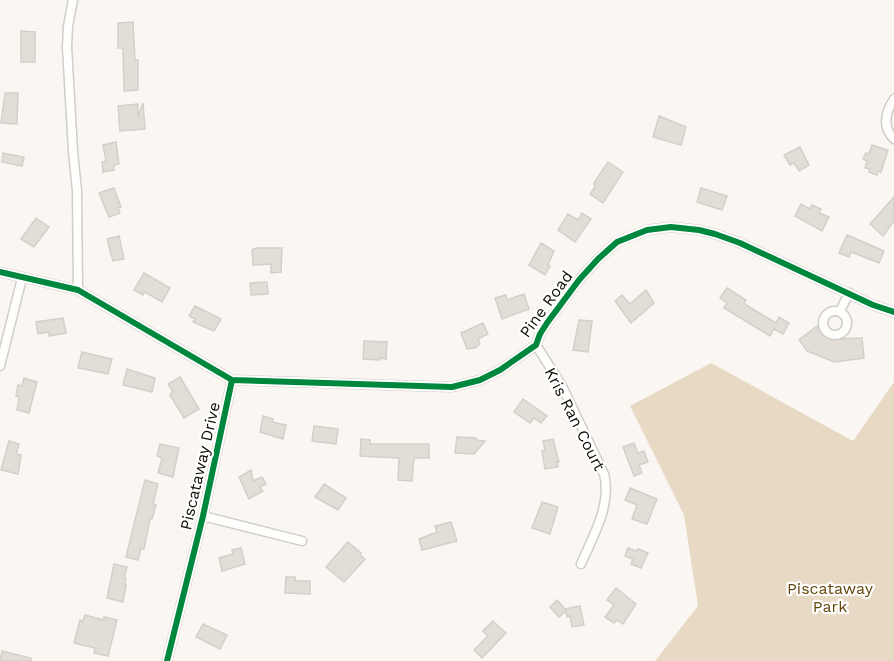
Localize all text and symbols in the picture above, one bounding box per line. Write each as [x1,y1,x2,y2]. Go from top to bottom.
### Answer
street label: Pine Road [515,267,577,341]
street label: Kris Ran Court [541,364,609,474]
street label: Piscataway Drive [176,400,224,532]
park label: Piscataway Park [787,579,874,616]

